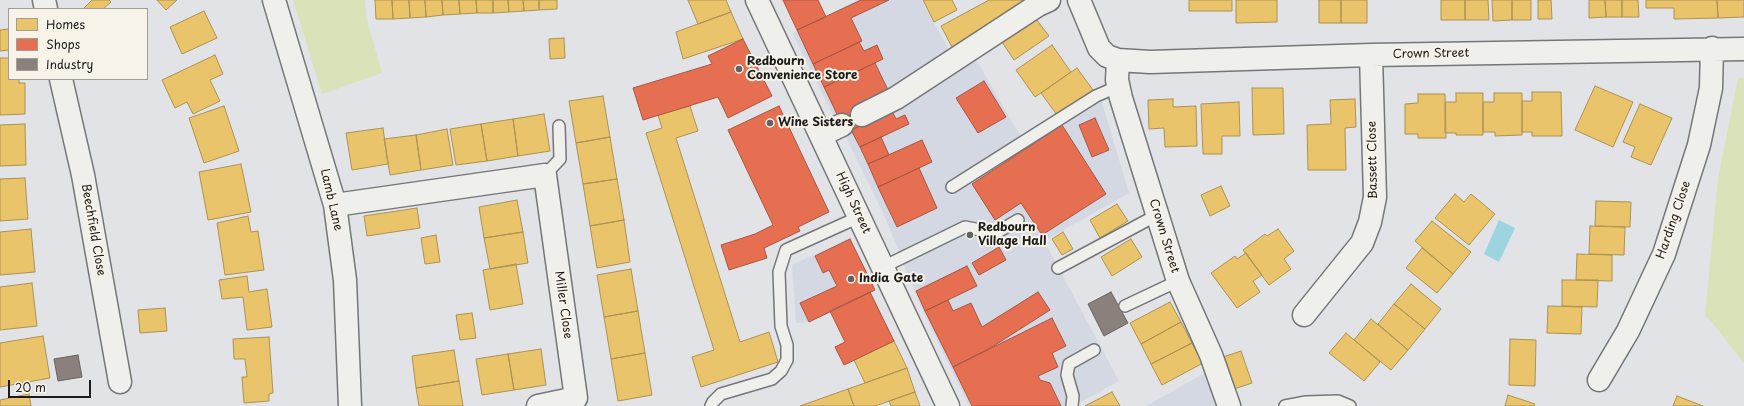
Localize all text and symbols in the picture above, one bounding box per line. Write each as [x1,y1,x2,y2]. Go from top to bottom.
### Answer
legend [8,8,148,80]
text: Homes [46,15,85,33]
text: Shops [46,35,80,53]
street label: Crown Street [1392,46,1470,62]
text: Industry [46,55,93,73]
place label: Redbourn Convenience Store [747,55,858,83]
marker: Redbourn Convenience Store [734,64,744,74]
place label: Wine Sisters [778,116,853,130]
marker: Wine Sisters [765,118,775,128]
street label: Bassett Close [1365,121,1381,199]
street label: Lamb Lane [317,167,345,233]
street label: High Street [832,170,874,236]
street label: Harding Close [1654,179,1694,261]
street label: Beechfield Close [78,183,108,277]
street label: Crown Street [1146,197,1182,275]
place label: Redbourn Village Hall [978,221,1046,249]
marker: Redbourn Village Hall [965,230,975,240]
street label: Miller Close [551,270,575,340]
place label: India Gate [859,272,923,286]
marker: India Gate [846,274,856,284]
scale bar [10,372,93,398]
text: 20 m [15,378,46,396]

